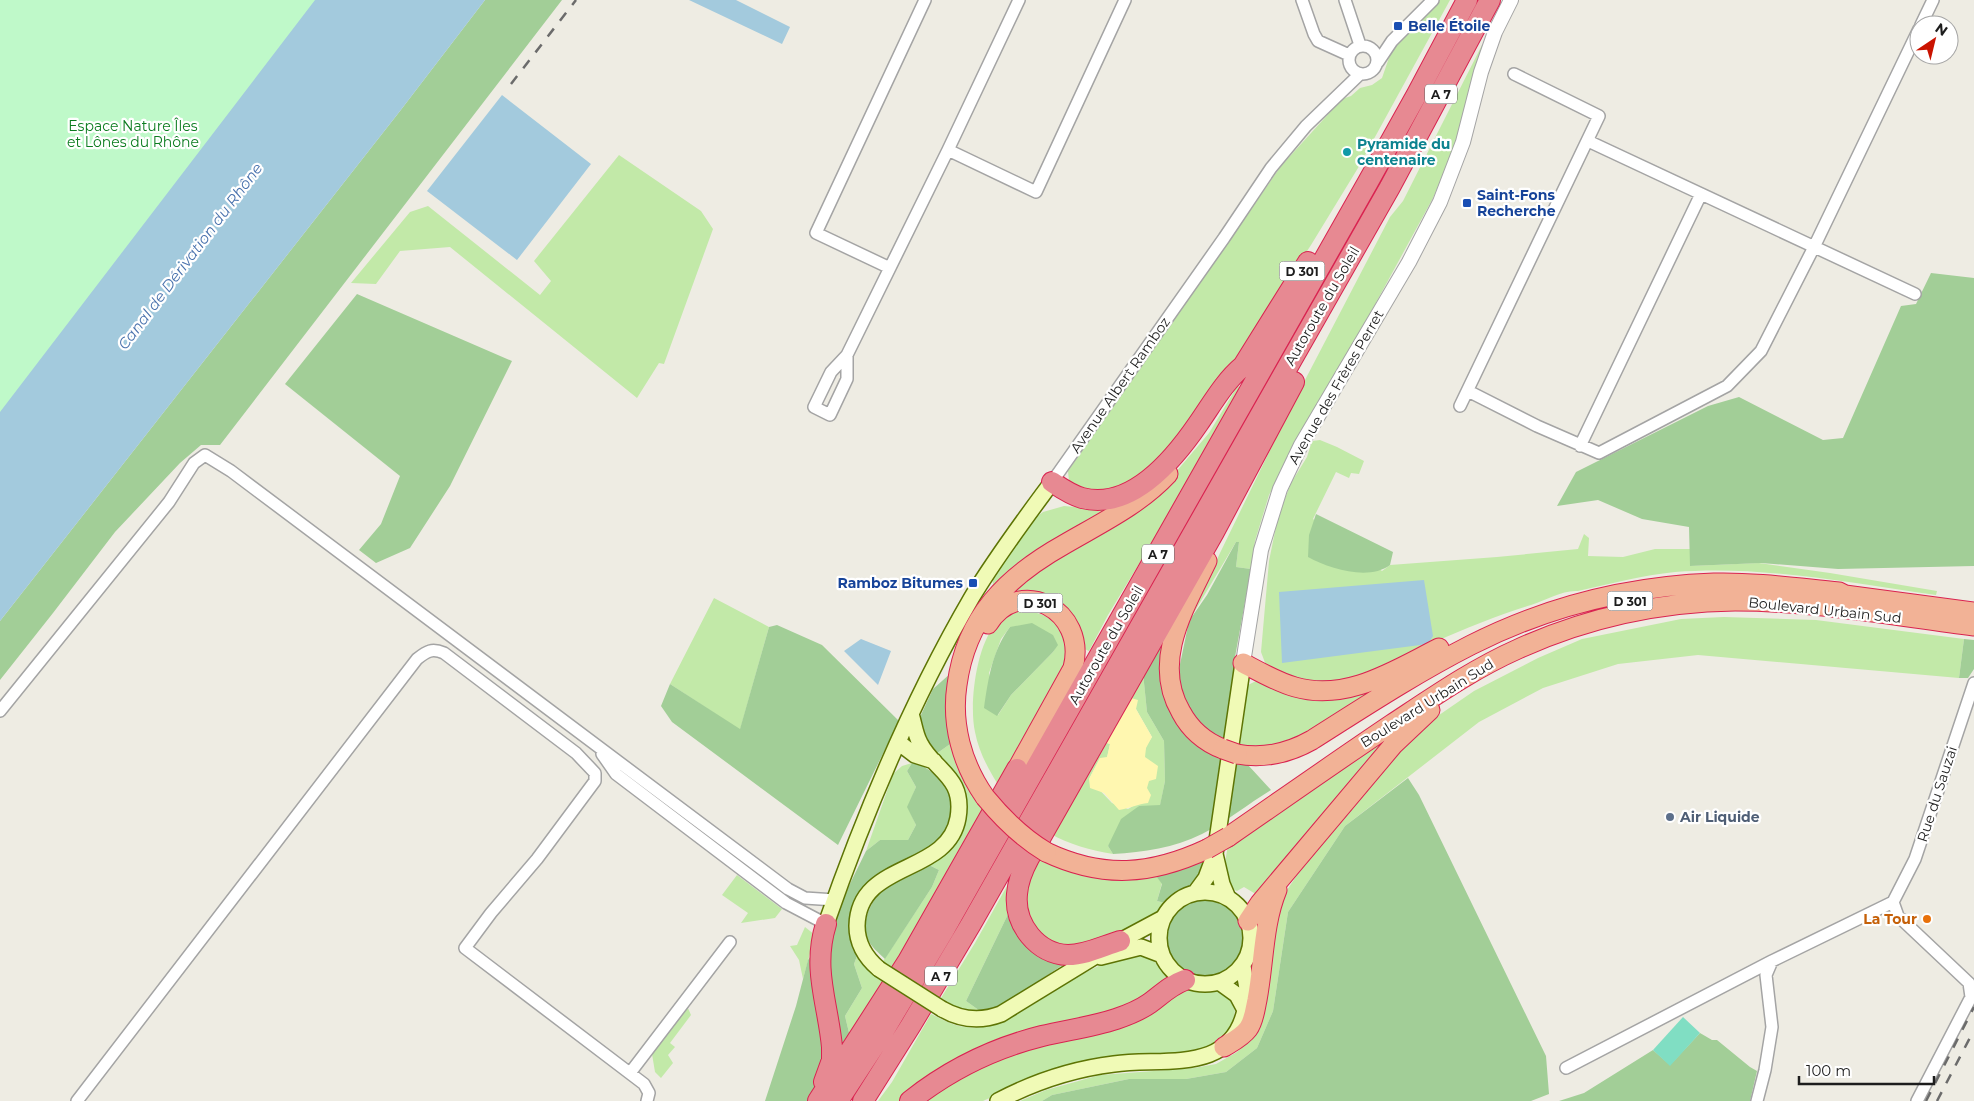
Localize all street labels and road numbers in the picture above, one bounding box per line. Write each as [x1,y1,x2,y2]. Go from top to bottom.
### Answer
road number: A 7 [1425,85,1457,104]
street label: Autoroute du Soleil [1281,243,1363,369]
road number: D 301 [1280,262,1324,280]
street label: Avenue des Frères Perret [1284,306,1388,467]
street label: Avenue Albert Ramboz [1066,314,1174,456]
road number: A 7 [1142,544,1174,564]
street label: Autoroute du Soleil [1065,582,1147,708]
road number: D 301 [1608,592,1652,610]
street label: Boulevard Urbain Sud [1748,593,1902,627]
road number: D 301 [1018,594,1062,612]
street label: Boulevard Urbain Sud [1357,655,1497,751]
street label: Rue du Sauzai [1913,744,1961,844]
road number: A 7 [925,966,957,986]

